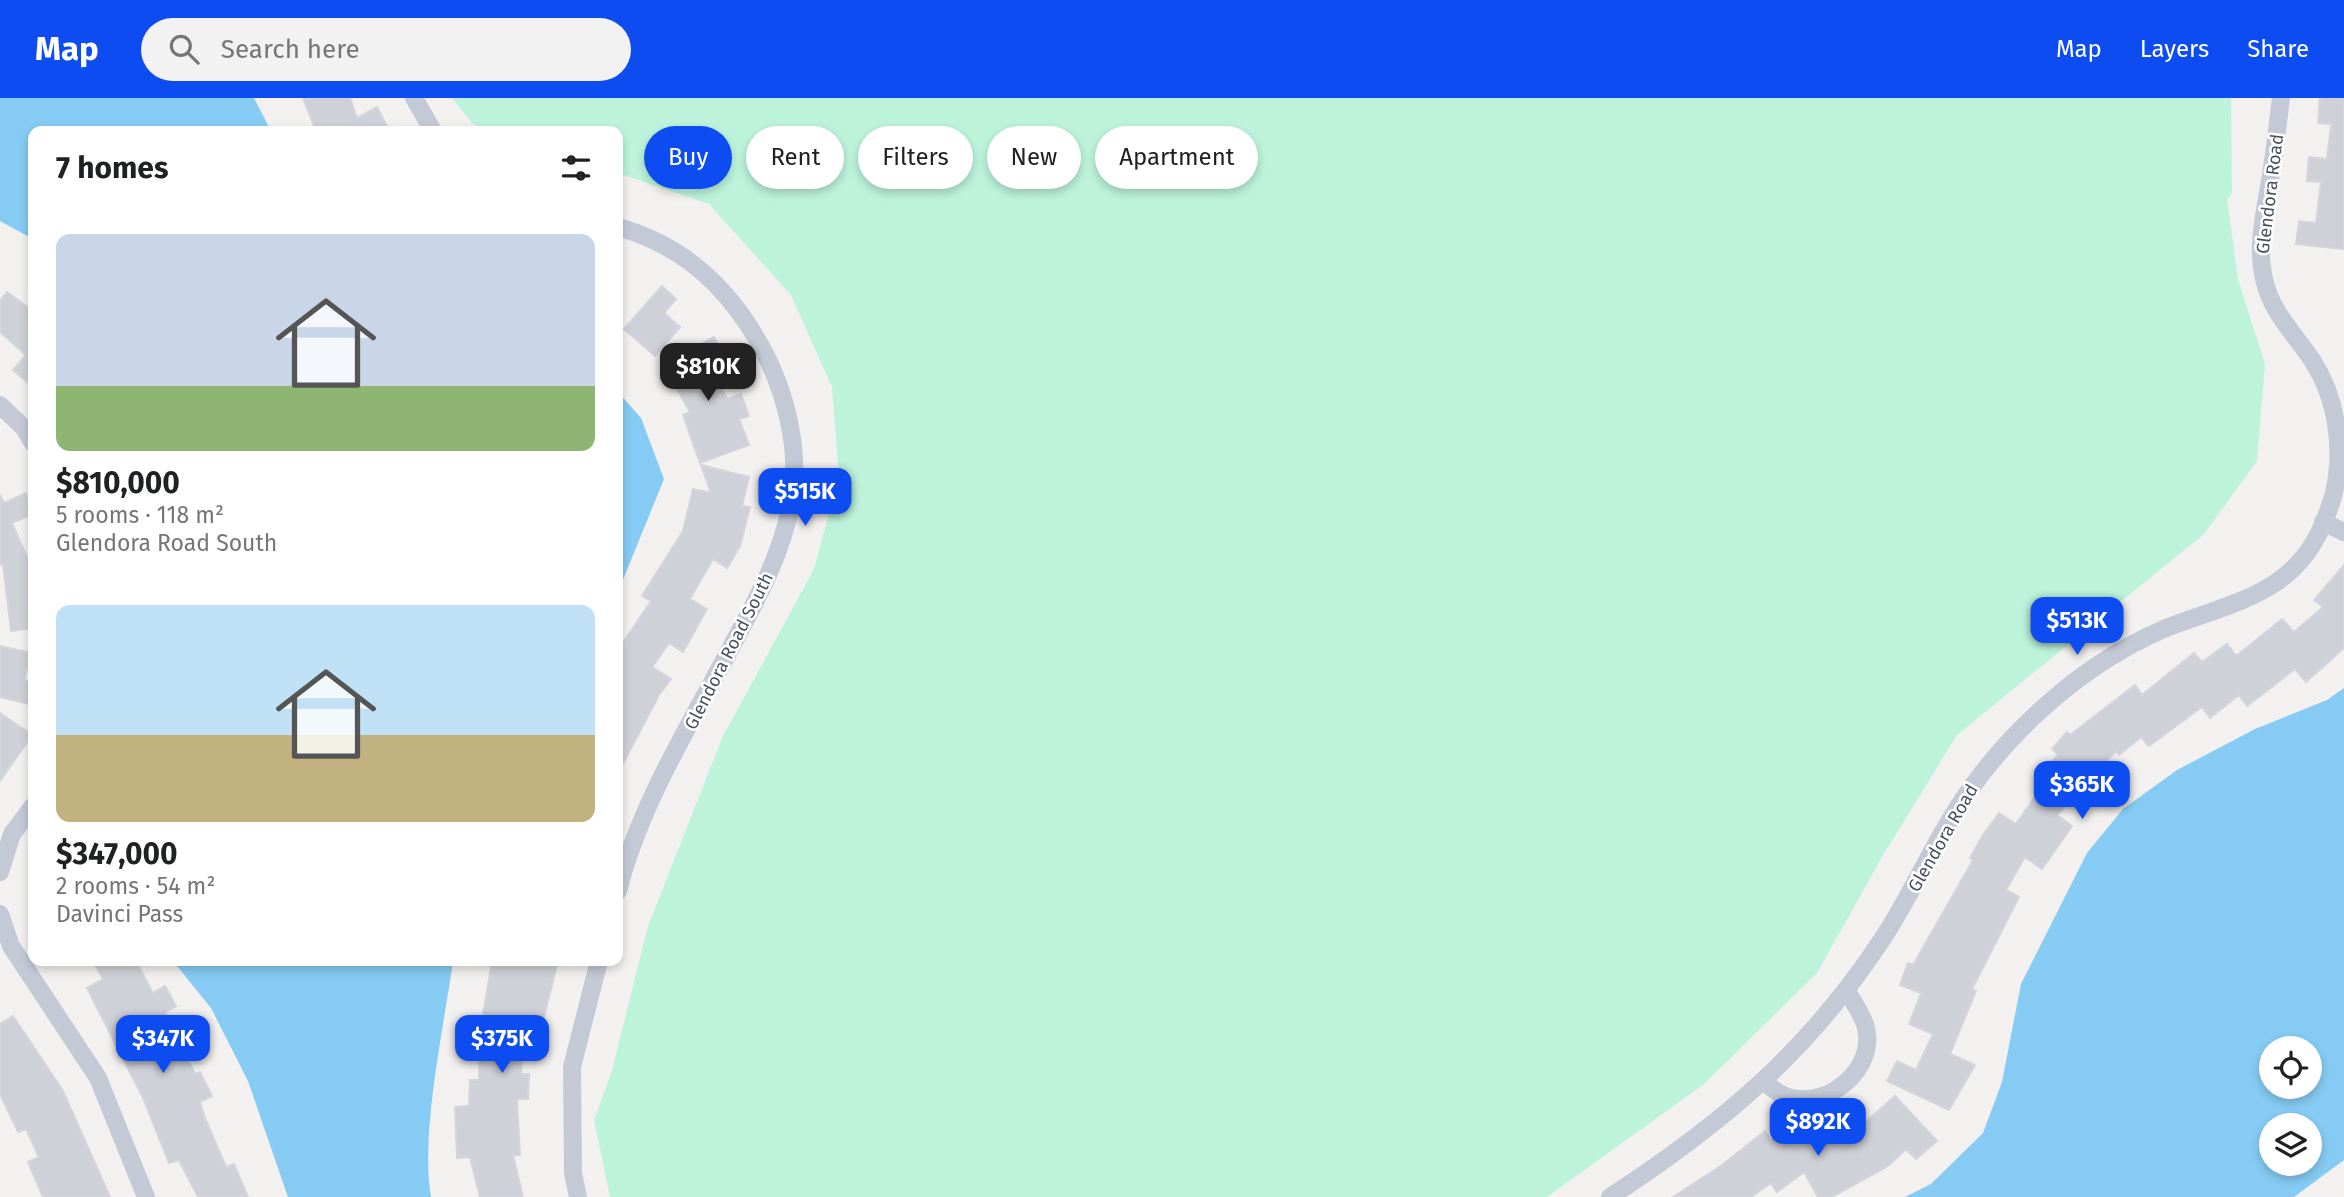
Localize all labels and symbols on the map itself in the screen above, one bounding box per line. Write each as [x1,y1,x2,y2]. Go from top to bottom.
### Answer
street label: Glendora Road [2252,133,2288,255]
pin: $810K [659,344,757,403]
pin: $515K [756,468,854,528]
street label: Glendora Road South [680,569,778,733]
pin: $513K [2028,598,2126,657]
pin: $365K [2033,762,2131,821]
street label: Glendora Road [1903,780,1983,896]
pin: $347K [114,1016,212,1075]
pin: $375K [453,1016,551,1075]
pin: $892K [1769,1098,1867,1158]

